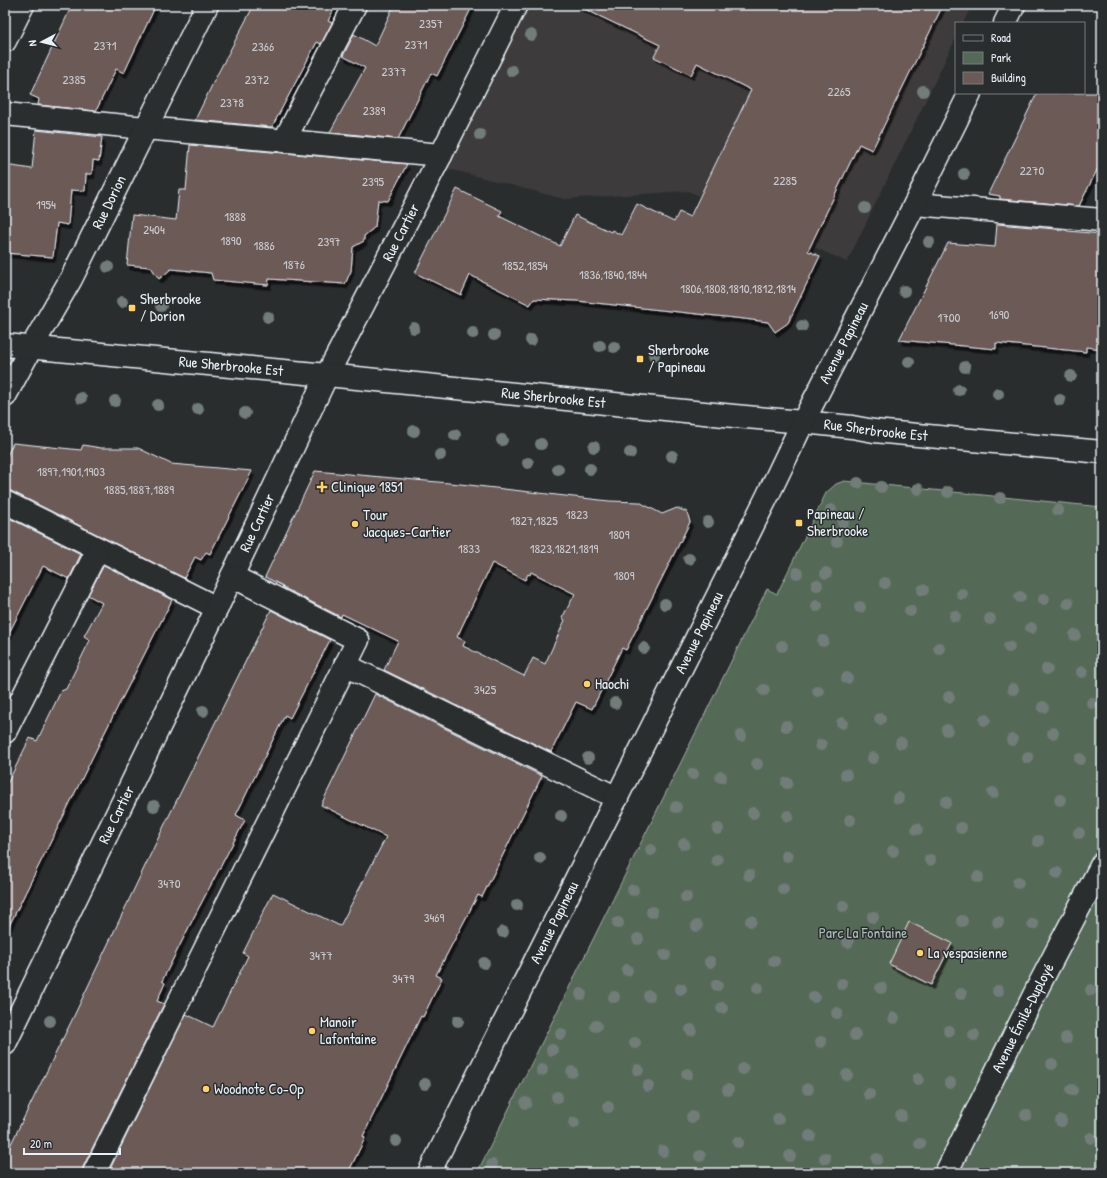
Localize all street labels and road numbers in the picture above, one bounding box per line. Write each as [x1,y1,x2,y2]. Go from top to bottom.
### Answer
street label: Rue Dorion [86,171,131,232]
street label: Rue Cartier [377,199,424,265]
street label: Avenue Papineau [814,298,873,387]
street label: Rue Sherbrooke Est [178,350,285,381]
street label: Rue Sherbrooke Est [500,382,607,413]
street label: Rue Sherbrooke Est [823,413,930,446]
street label: Rue Cartier [234,490,280,555]
street label: Avenue Papineau [669,588,728,677]
street label: Rue Cartier [93,782,139,847]
street label: Avenue Papineau [524,878,583,967]
street label: Avenue Émile-Duployé [986,959,1059,1076]

